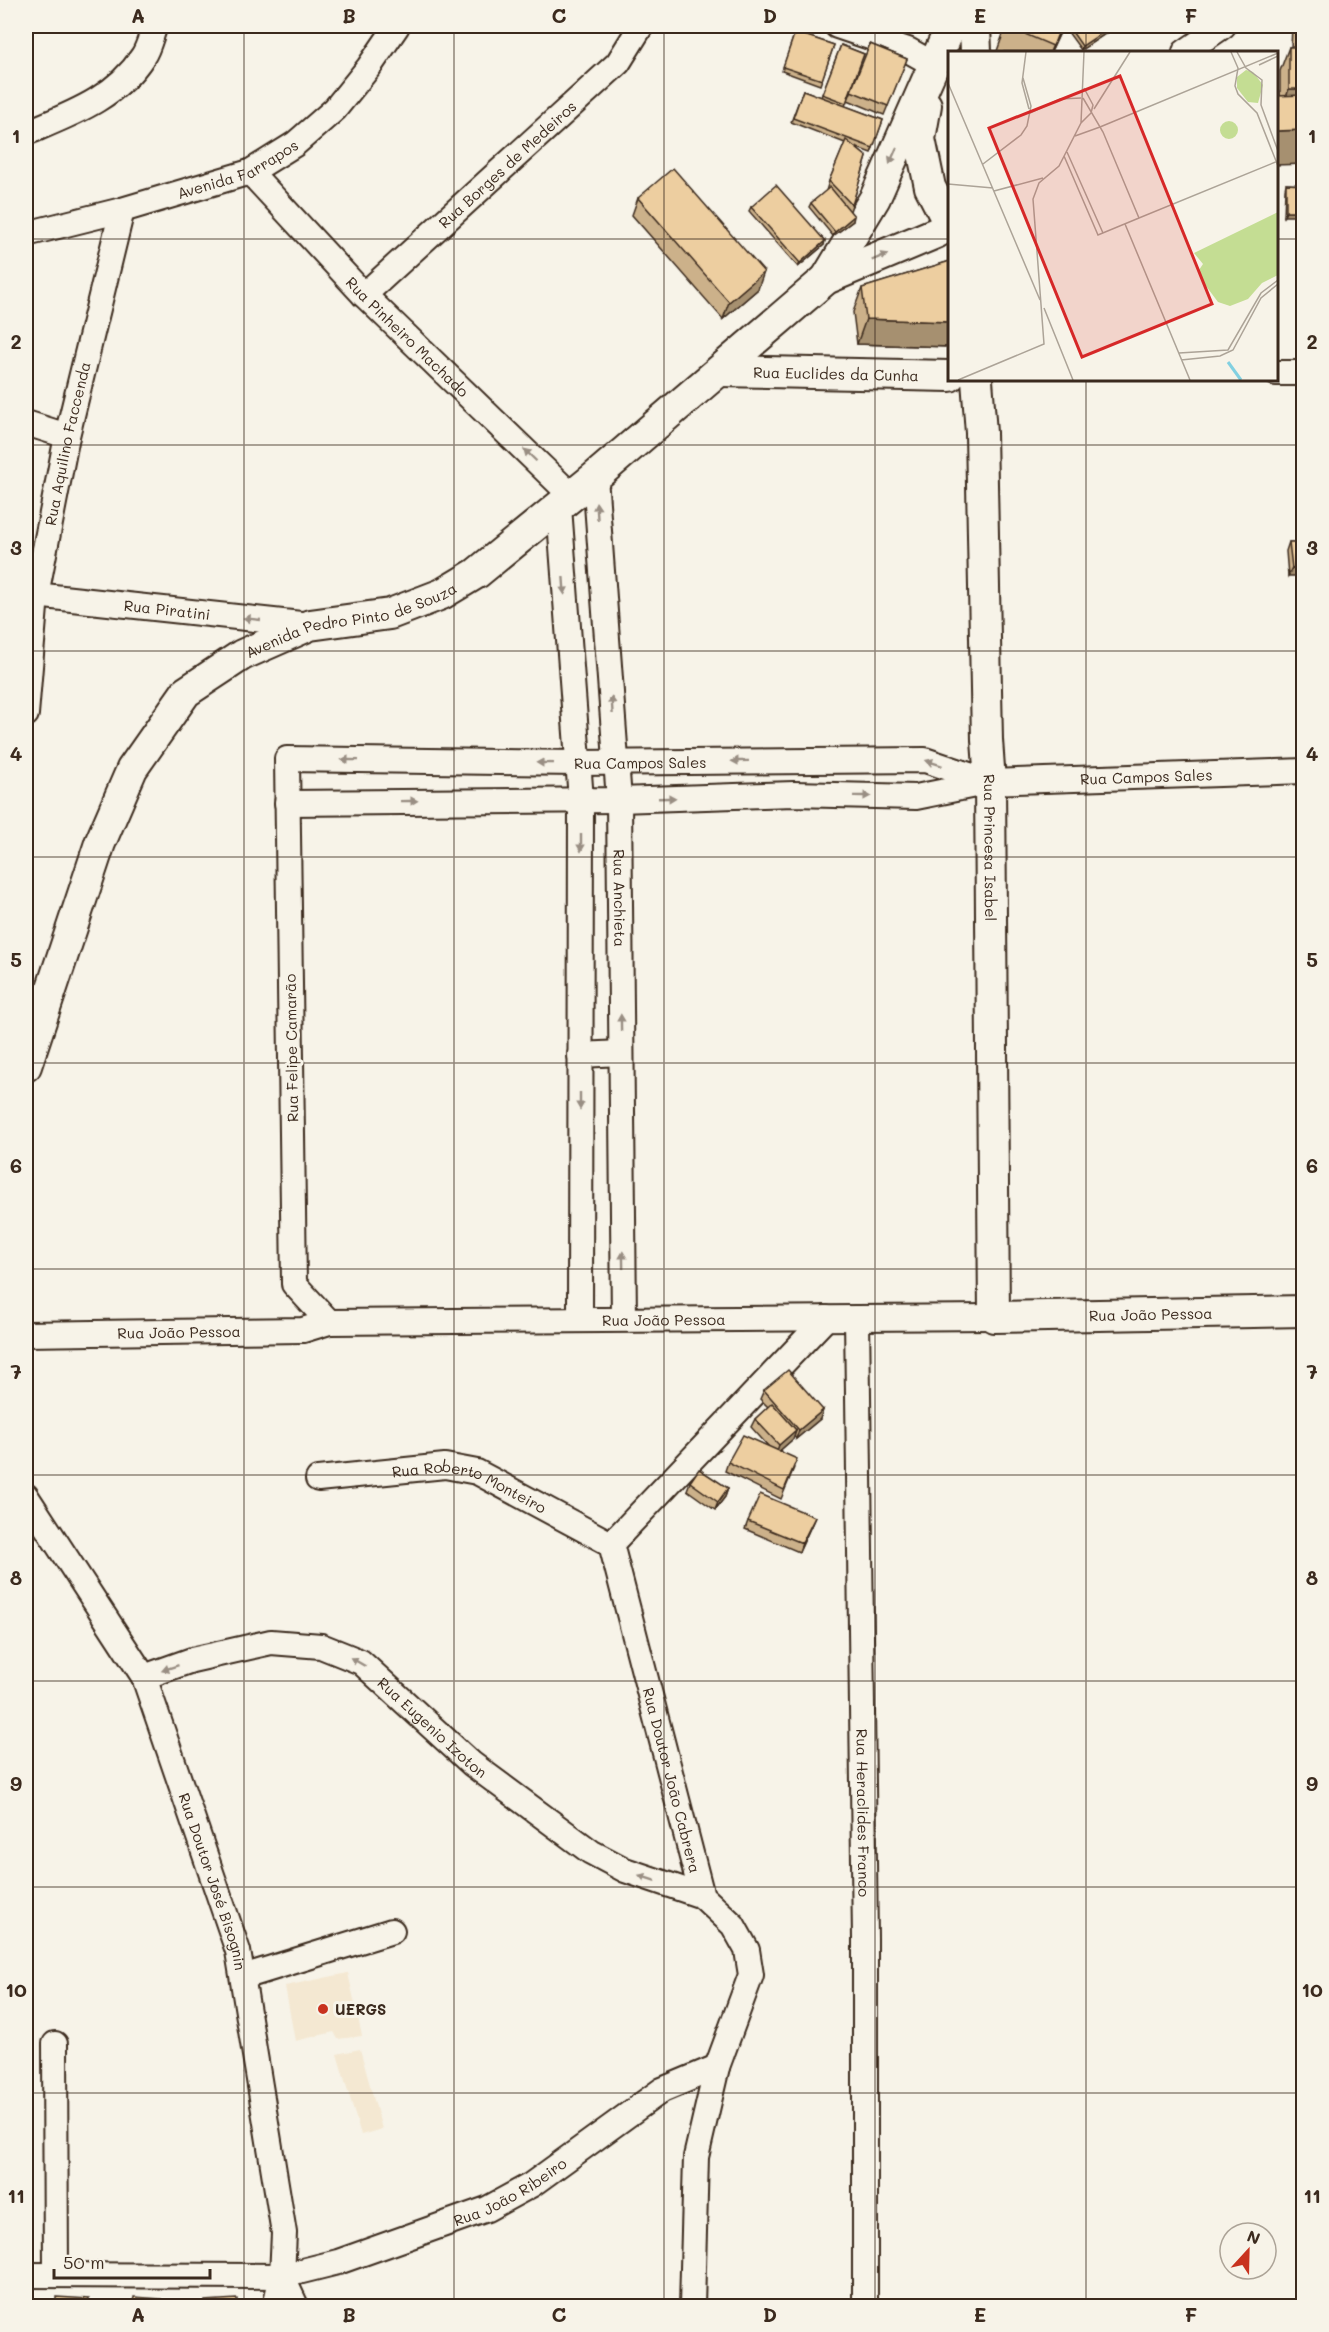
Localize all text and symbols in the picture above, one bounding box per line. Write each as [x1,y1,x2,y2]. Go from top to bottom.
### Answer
text: A [131,2,145,28]
text: B [342,2,356,28]
text: C [552,2,567,28]
text: D [763,2,777,28]
text: E [974,2,986,28]
text: F [1185,2,1198,28]
inset map [948,51,1278,381]
street label: Rua Borges de Medeiros [434,96,580,232]
text: 1 [12,122,20,148]
text: 1 [1308,122,1316,148]
street label: Avenida Farrapos [175,135,302,203]
one-way arrow [888,147,898,165]
one-way arrow [872,252,889,261]
street label: Rua Pinheiro Machado [342,272,473,401]
text: 2 [10,328,22,354]
text: 2 [1306,328,1318,354]
street label: Rua Aquilino Faccenda [40,360,95,527]
street label: Rua Euclides da Cunha [753,362,919,385]
one-way arrow [523,449,537,463]
one-way arrow [592,501,602,520]
text: 3 [10,534,22,560]
text: 3 [1306,534,1318,560]
one-way arrow [560,577,569,596]
street label: Avenida Pedro Pinto de Souza [242,578,460,662]
street label: Rua Piratini [123,595,211,624]
one-way arrow [242,614,261,624]
one-way arrow [607,695,616,714]
text: 4 [10,740,23,766]
text: 4 [1306,740,1319,766]
street label: Rua Campos Sales [574,752,707,773]
one-way arrow [340,755,359,765]
one-way arrow [730,757,749,766]
one-way arrow [535,758,554,768]
one-way arrow [925,758,943,767]
street label: Rua Campos Sales [1080,764,1213,789]
street label: Rua Princesa Isabel [979,773,1001,921]
one-way arrow [852,791,871,801]
one-way arrow [657,793,676,803]
one-way arrow [399,796,418,806]
one-way arrow [576,833,586,852]
street label: Rua Anchieta [609,849,630,947]
text: 5 [10,946,22,972]
text: 5 [1306,946,1318,972]
street label: Rua Felipe Camarão [280,974,302,1122]
one-way arrow [616,1014,626,1033]
one-way arrow [575,1091,585,1110]
text: 6 [10,1152,22,1178]
text: 6 [1306,1152,1318,1178]
one-way arrow [618,1251,628,1270]
street label: Rua João Pessoa [1089,1303,1213,1325]
street label: Rua João Pessoa [602,1309,726,1330]
street label: Rua João Pessoa [117,1321,241,1343]
text: 7 [10,1358,22,1384]
text: 7 [1306,1358,1318,1384]
street label: Rua Roberto Monteiro [391,1456,550,1518]
text: 8 [10,1564,22,1590]
text: 8 [1306,1564,1318,1590]
one-way arrow [349,1657,366,1667]
one-way arrow [161,1664,179,1673]
street label: Rua Eugenio Izoton [374,1672,491,1782]
street label: Rua Doutor João Cabrera [638,1685,706,1875]
street label: Rua Heraclides Franco [852,1729,874,1897]
text: 9 [10,1770,22,1796]
text: 9 [1306,1770,1318,1796]
street label: Rua Doutor José Bisognin [174,1790,251,1972]
one-way arrow [638,1873,656,1883]
text: 10 [5,1976,27,2002]
text: 10 [1301,1976,1323,2002]
place label: UERGS [335,1999,386,2019]
marker: UERGS [316,2002,330,2016]
street label: Rua João Ribeiro [451,2153,570,2230]
text: 11 [7,2182,25,2208]
text: 11 [1303,2182,1321,2208]
north arrow [1218,2221,1278,2281]
text: N [1244,2225,1263,2249]
scale bar [54,2242,210,2280]
text: 50 m [63,2250,105,2274]
text: A [131,2301,145,2327]
text: B [342,2301,356,2327]
text: C [552,2301,567,2327]
text: D [763,2301,777,2327]
text: E [974,2301,986,2327]
text: F [1185,2301,1198,2327]

